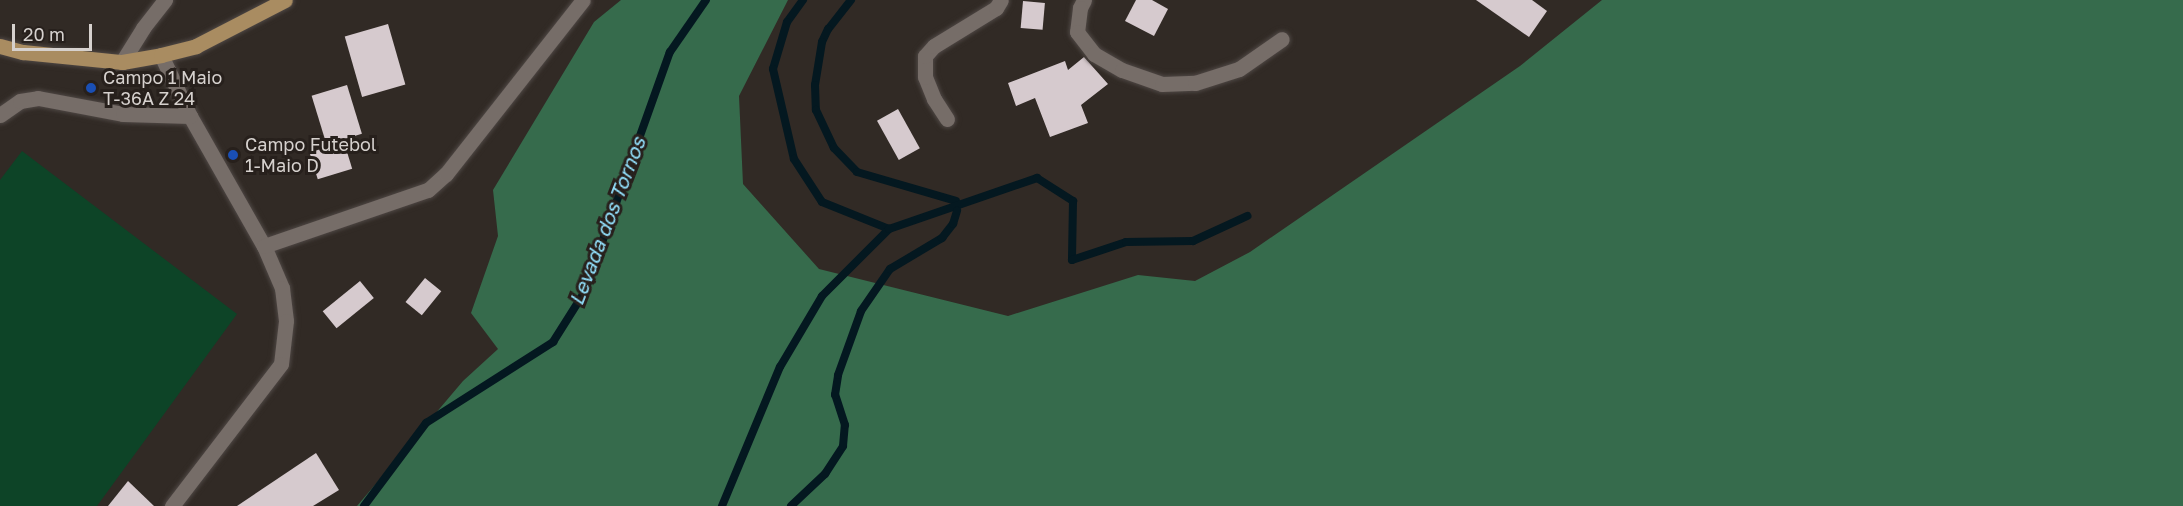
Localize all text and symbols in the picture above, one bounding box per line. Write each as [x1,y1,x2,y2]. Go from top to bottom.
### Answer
scale bar [15,12,94,50]
text: 20 m [23,23,65,45]
place label: Campo 1 Maio T-36A Z 24 [103,67,222,110]
marker: Campo 1 Maio T-36A Z 24 [84,81,98,95]
place label: Campo Futebol 1-Maio D [245,134,377,176]
water label: Levada dos Tornos [564,134,650,308]
marker: Campo Futebol 1-Maio D [226,148,240,162]

